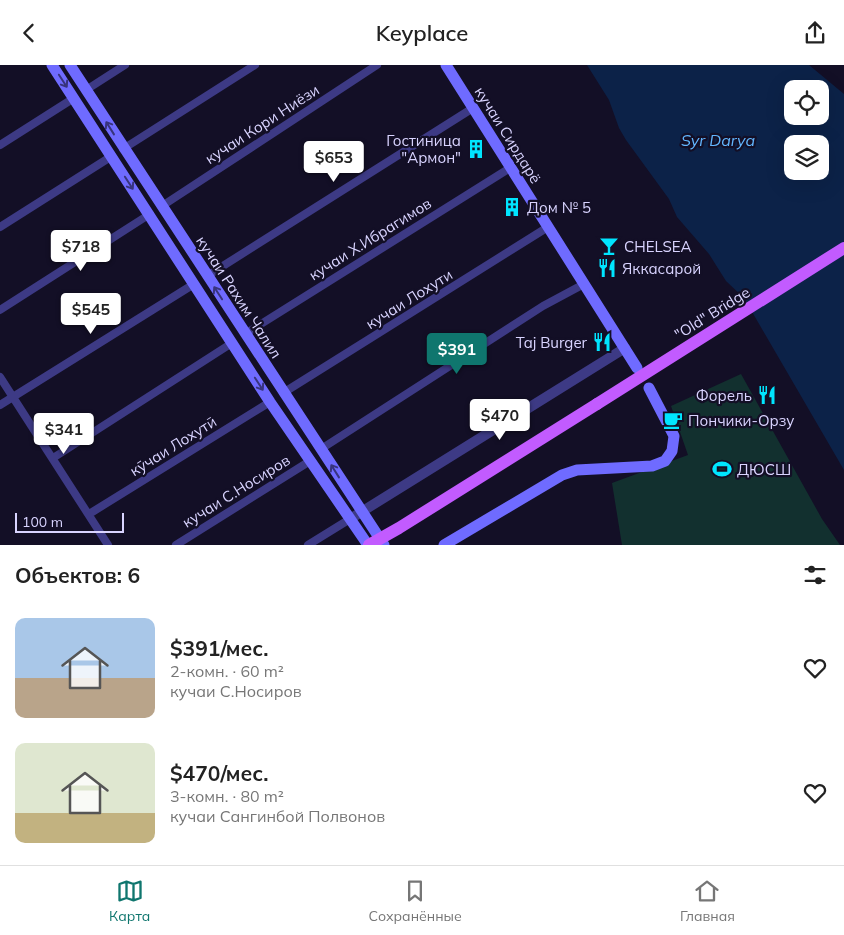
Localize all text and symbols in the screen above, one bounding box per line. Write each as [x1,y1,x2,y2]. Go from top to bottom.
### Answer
icon: back [15,19,43,47]
text: Keyplace [376,19,468,47]
icon: share [801,19,829,47]
one-way arrow [58,74,68,88]
street label: кучаи Кори Ниёзи [201,80,323,168]
map controls [784,80,829,180]
button: locate [784,80,829,125]
street label: кучаи Сирдарё [471,83,545,187]
one-way arrow [105,122,115,136]
water label: Syr Darya [681,130,755,150]
place label: Гостиница "Армон" [386,131,461,167]
button: layers [784,135,829,180]
building icon: Гостиница "Армон" [465,138,487,160]
pin: $653 [304,141,364,183]
text: $653 [315,147,353,167]
one-way arrow [124,175,134,189]
street label: кучаи Х.Ибрагимов [305,194,435,284]
building icon: Дом № 5 [501,196,523,218]
place label: Дом № 5 [527,198,591,217]
pin: $718 [51,229,111,272]
street label: кучаи Рахим Чалил [192,232,286,362]
bar icon: CHELSEA [598,235,620,257]
text: $718 [62,236,100,256]
place label: CHELSEA [624,237,691,256]
restaurant icon: Яккасарой [596,257,618,279]
place label: Яккасарой [622,259,701,278]
street label: кучаи Лохути [362,265,456,333]
street label: "Old" Bridge [671,282,753,344]
one-way arrow [213,287,223,301]
pin: $545 [61,293,121,335]
text: $545 [72,299,110,319]
restaurant icon: Taj Burger [591,331,613,353]
pin: $391 [427,333,487,375]
place label: Taj Burger [516,333,588,352]
text: $391 [438,339,476,359]
one-way arrow [254,377,264,391]
restaurant icon: Форель [756,384,778,406]
place label: Форель [696,386,752,405]
pin: $470 [470,399,530,441]
text: $470 [481,405,519,425]
cafe icon: Пончики-Орзу [662,409,684,431]
place label: Пончики-Орзу [688,411,794,430]
street label: кӯчаи Лохутӣ [126,412,220,480]
pin: $341 [34,413,94,455]
text: $341 [45,419,83,439]
street label: кучаи С.Носиров [179,450,293,532]
sports icon: ДЮСШ [711,458,733,480]
place label: ДЮСШ [737,460,791,479]
one-way arrow [329,464,339,478]
scale bar [15,510,124,533]
text: 100 m [22,513,63,531]
icon: filters [801,561,829,589]
text: Объектов: 6 [15,562,140,588]
text: $391/мес. [170,635,269,661]
icon: home [55,638,115,698]
icon: heart [801,654,829,682]
text: 2-комн. · 60 m² [170,661,284,681]
text: кучаи С.Носиров [170,681,302,701]
text: $470/мес. [170,760,269,786]
icon: home [55,763,115,823]
icon: heart [801,779,829,807]
text: 3-комн. · 80 m² [170,786,284,806]
text: кучаи Сангинбой Полвонов [170,806,385,826]
tab: Карта [109,877,150,925]
tab: Сохранённые [369,877,462,925]
tab: Главная [680,877,735,925]

